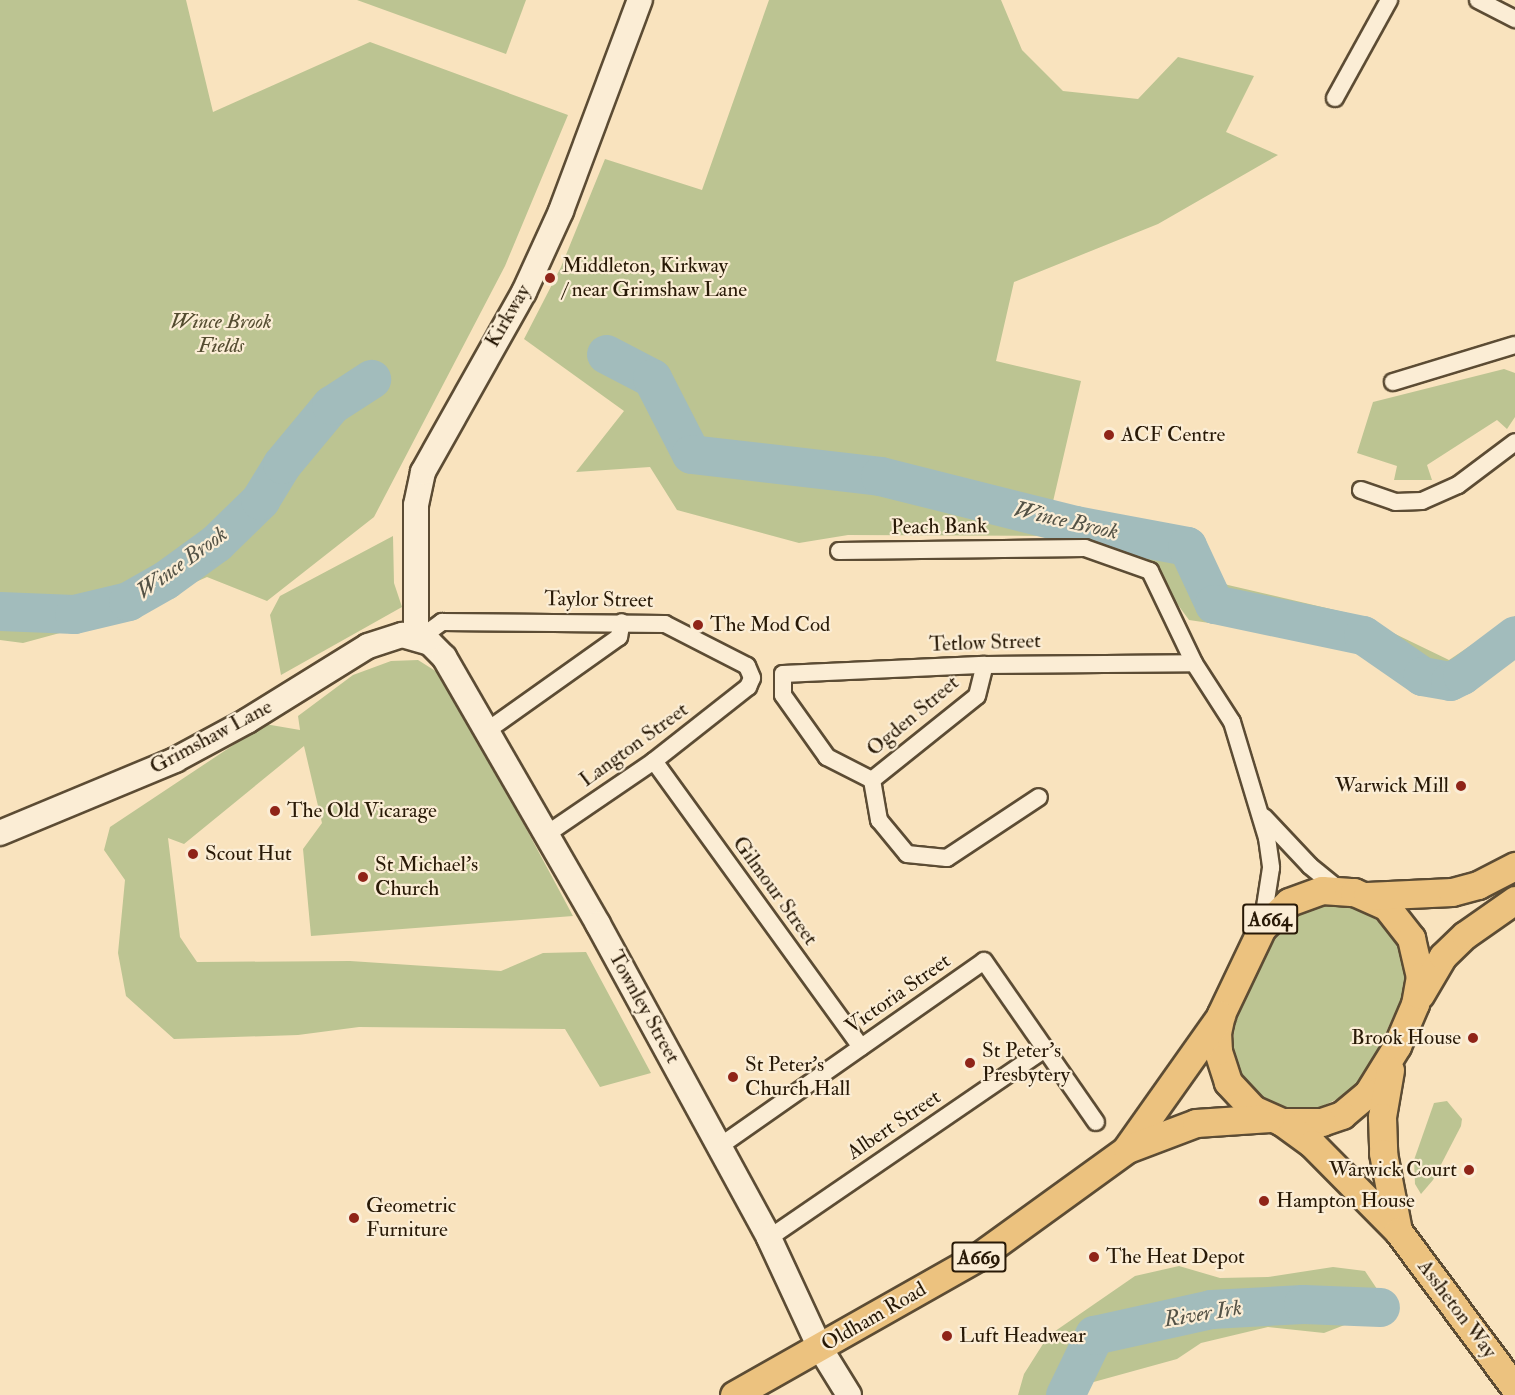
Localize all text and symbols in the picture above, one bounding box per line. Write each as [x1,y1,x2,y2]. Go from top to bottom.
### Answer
place label: Middleton, Kirkway / near Grimshaw Lane [562,253,747,303]
marker: Middleton, Kirkway / near Grimshaw Lane [543,271,557,285]
street label: Kirkway [480,280,536,352]
park label: Wince Brook Fields [170,309,272,359]
place label: ACF Centre [1121,422,1225,448]
marker: ACF Centre [1102,428,1116,442]
water label: Wince Brook [1011,496,1121,546]
street label: Peach Bank [891,514,987,540]
water label: Wince Brook [131,521,233,605]
street label: Taylor Street [544,586,654,614]
place label: The Mod Cod [710,612,830,638]
marker: The Mod Cod [691,618,705,632]
street label: Tetlow Street [929,628,1041,658]
street label: Ogden Street [862,670,964,762]
street label: Grimshaw Lane [146,694,276,780]
street label: Langton Street [575,697,693,793]
place label: Warwick Mill [1335,773,1449,799]
marker: Warwick Mill [1454,779,1468,793]
place label: The Old Vicarage [287,798,437,824]
marker: The Old Vicarage [268,804,282,818]
street label: Gilmour Street [727,832,823,950]
place label: Scout Hut [205,841,292,867]
marker: Scout Hut [186,847,200,861]
place label: St Michael's Church [375,852,478,902]
marker: St Michael's Church [356,870,370,884]
road number: A664 [1242,902,1298,936]
street label: Townley Street [603,946,685,1068]
street label: Victoria Street [841,949,955,1039]
place label: Brook House [1351,1025,1461,1051]
marker: Brook House [1466,1031,1480,1045]
place label: St Peter's Presbytery [982,1038,1070,1088]
place label: St Peter's Church Hall [745,1052,850,1102]
marker: St Peter's Presbytery [963,1056,977,1070]
marker: St Peter's Church Hall [726,1070,740,1084]
street label: Albert Street [842,1085,946,1165]
place label: Warwick Court [1329,1157,1457,1183]
marker: Warwick Court [1462,1163,1476,1177]
place label: Hampton House [1276,1188,1415,1214]
place label: Geometric Furniture [366,1193,456,1243]
marker: Hampton House [1257,1194,1271,1208]
marker: Geometric Furniture [347,1211,361,1225]
road number: A669 [950,1240,1008,1274]
place label: The Heat Depot [1106,1244,1245,1270]
marker: The Heat Depot [1087,1250,1101,1264]
street label: Assheton Way [1412,1255,1502,1363]
street label: Oldham Road [817,1277,931,1357]
water label: River Irk [1162,1295,1244,1333]
place label: Luft Headwear [959,1323,1086,1349]
marker: Luft Headwear [940,1329,954,1343]

